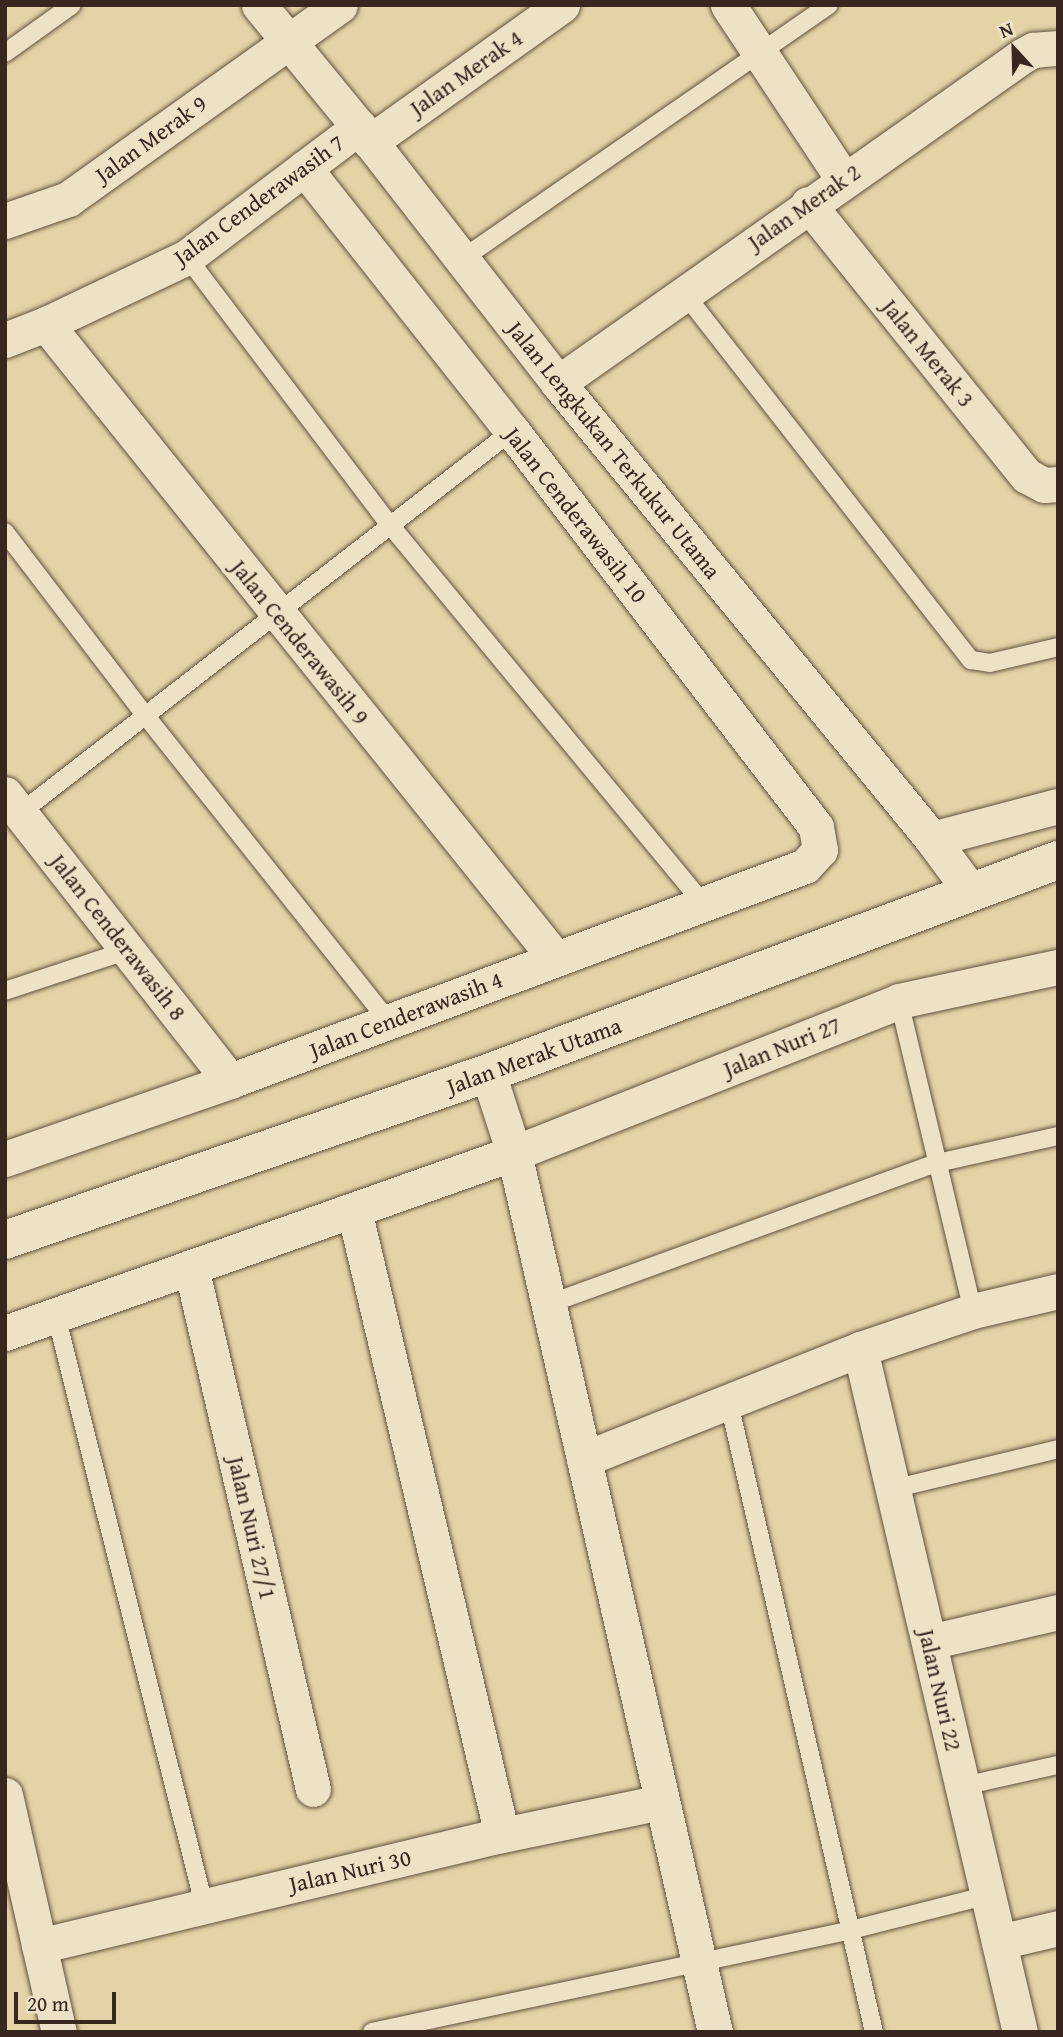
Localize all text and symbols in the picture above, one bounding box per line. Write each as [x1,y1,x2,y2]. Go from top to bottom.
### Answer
north arrow [979,14,1049,84]
text: N [995,14,1017,45]
street label: Jalan Merak 4 [404,24,528,122]
street label: Jalan Merak 9 [90,89,212,189]
street label: Jalan Cenderawasih 7 [168,129,350,271]
street label: Jalan Merak 2 [742,158,866,256]
street label: Jalan Merak 3 [876,293,980,413]
street label: Jalan Lengkukan Terkukur Utama [502,316,726,584]
street label: Jalan Cenderawasih 10 [499,422,653,608]
street label: Jalan Cenderawasih 9 [225,554,375,730]
street label: Jalan Cenderawasih 8 [44,848,192,1026]
street label: Jalan Cenderawasih 4 [306,966,506,1064]
street label: Jalan Nuri 27 [719,1011,845,1083]
street label: Jalan Merak Utama [443,1012,625,1100]
street label: Jalan Nuri 27/1 [222,1454,282,1602]
street label: Jalan Nuri 22 [913,1626,967,1754]
street label: Jalan Nuri 30 [286,1844,414,1898]
scale bar [18,1978,119,2022]
text: 20 m [27,1988,69,2019]

